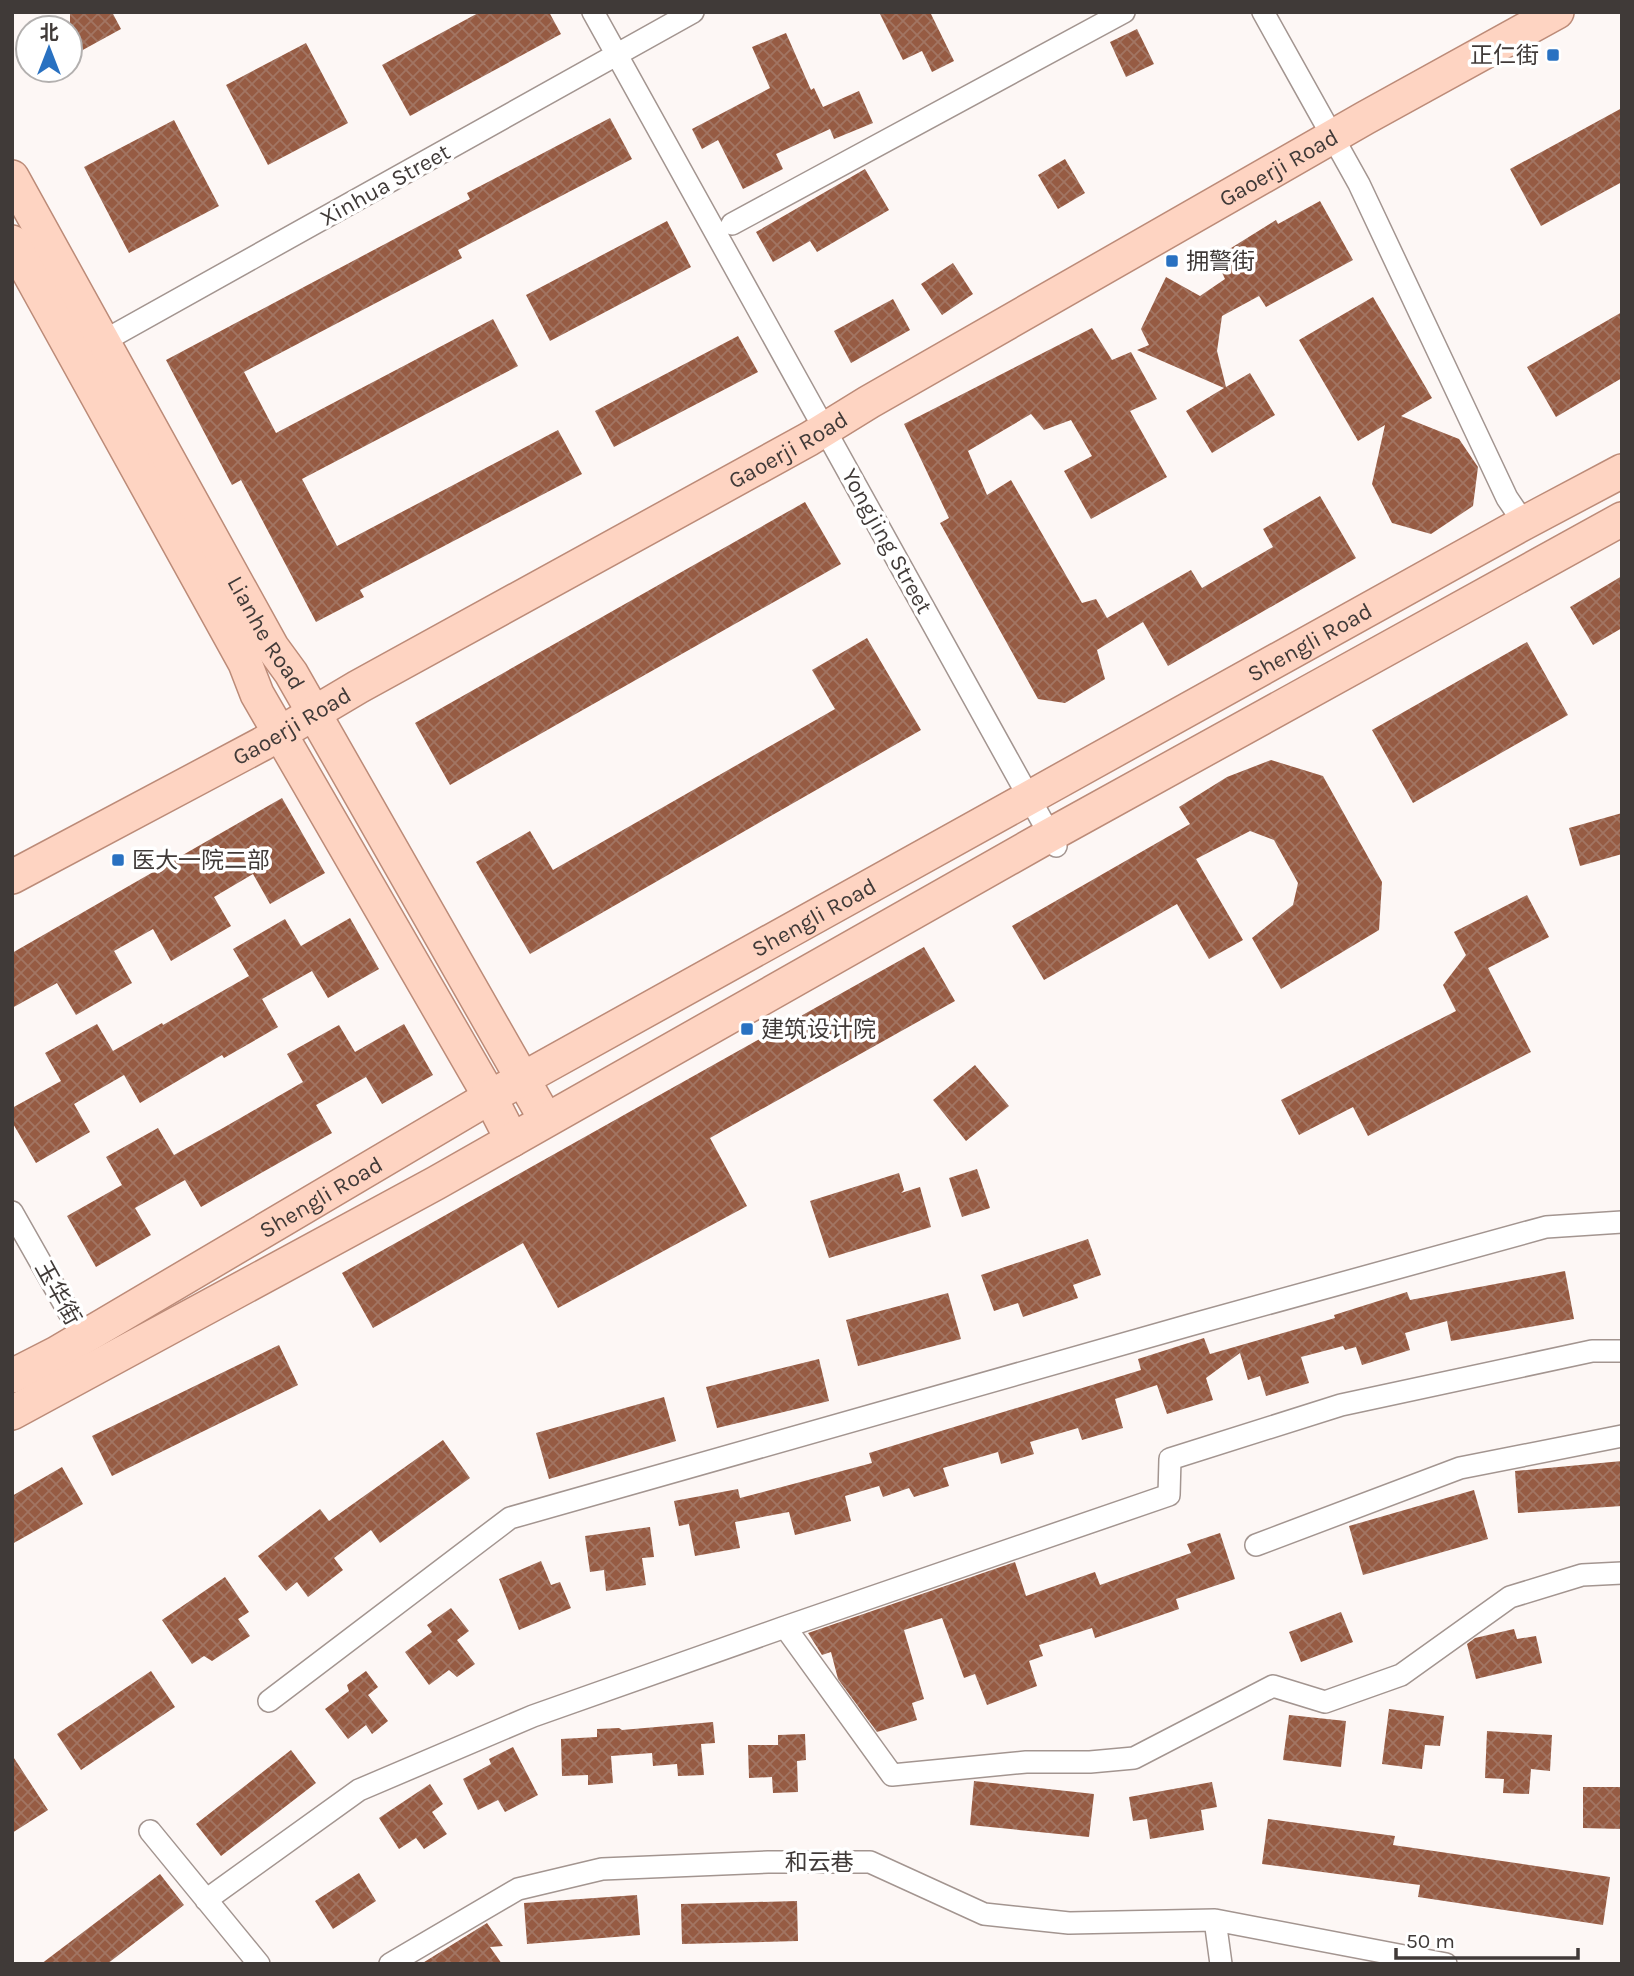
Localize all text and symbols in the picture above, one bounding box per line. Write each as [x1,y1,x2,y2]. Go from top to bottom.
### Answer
north arrow [14,14,84,84]
text: 北 [39,22,59,44]
place label: 正仁街 [1470,42,1539,69]
marker: 正仁街 [1545,47,1561,63]
street label: Gaoerji Road [1214,123,1343,212]
street label: Xinhua Street [315,138,455,232]
place label: 拥警街 [1186,248,1255,275]
marker: 拥警街 [1164,253,1180,269]
street label: Gaoerji Road [724,405,853,494]
street label: Yongjing Street [836,464,938,619]
street label: Lianhe Road [222,571,311,694]
street label: Shengli Road [1243,597,1377,687]
street label: Gaoerji Road [228,681,356,771]
place label: 医大一院二部 [132,847,270,874]
marker: 医大一院二部 [110,852,126,868]
street label: Shengli Road [747,872,881,963]
place label: 建筑设计院 [761,1016,876,1043]
marker: 建筑设计院 [739,1021,755,1037]
street label: Shengli Road [254,1150,387,1244]
street label: 玉华街 [29,1256,87,1330]
street label: 和云巷 [785,1849,854,1876]
scale bar [1396,1916,1578,1960]
text: 50 m [1406,1929,1455,1953]

